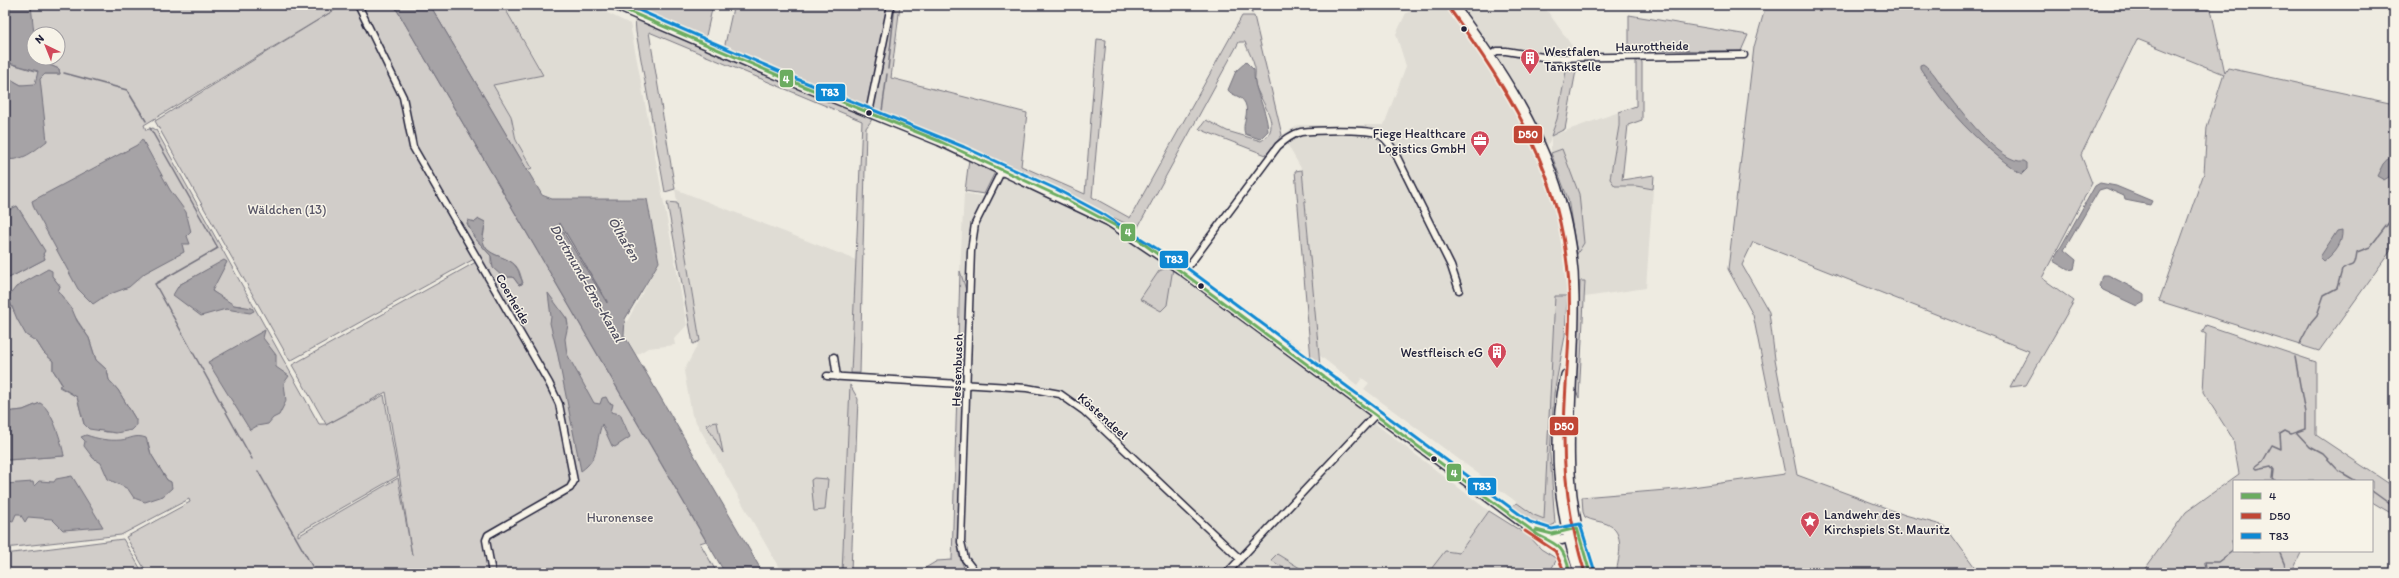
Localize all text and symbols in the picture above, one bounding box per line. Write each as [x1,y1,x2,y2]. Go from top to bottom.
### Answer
unlabelled marker [1459,24,1469,34]
north arrow [26,26,66,66]
text: N [32,32,47,46]
street label: Haurottheide [1615,38,1689,54]
place label: Westfalen Tankstelle [1544,44,1601,74]
building icon: Westfalen Tankstelle [1519,47,1541,75]
line badge: 4 [779,69,794,88]
text: 4 [783,73,790,86]
line badge: T83 [815,83,846,102]
text: T83 [820,86,839,99]
unlabelled marker [864,108,874,118]
line badge: D50 [1513,125,1543,144]
place label: Fiege Healthcare Logistics GmbH [1373,126,1466,156]
text: D50 [1518,128,1538,141]
office icon: Fiege Healthcare Logistics GmbH [1469,129,1491,157]
park label: Wäldchen (13) [248,202,326,217]
water label: Ölhafen [604,214,644,264]
water label: Dortmund-Ems-Kanal [546,221,628,346]
line badge: 4 [1120,223,1136,242]
text: 4 [1125,226,1132,239]
line badge: T83 [1159,250,1189,269]
text: T83 [1164,253,1183,266]
street label: Coerheide [493,271,533,327]
unlabelled marker [1196,281,1206,291]
street label: Hessenbusch [948,333,966,407]
building icon: Westfleisch eG [1486,341,1508,369]
place label: Westfleisch eG [1400,345,1483,360]
street label: Köstendeel [1075,390,1131,443]
line badge: D50 [1549,416,1579,436]
text: D50 [1554,420,1574,433]
unlabelled marker [1429,454,1439,464]
line badge: 4 [1446,463,1462,482]
text: 4 [1451,467,1458,480]
line badge: T83 [1467,477,1497,496]
text: T83 [1472,480,1491,493]
legend [2233,480,2373,552]
text: 4 [2269,489,2276,503]
place label: Landwehr des Kirchspiels St. Mauritz [1824,507,1950,537]
text: D50 [2269,509,2291,523]
park label: Huronensee [587,510,653,525]
place icon: Landwehr des Kirchspiels St. Mauritz [1799,510,1821,538]
text: T83 [2269,529,2289,543]

